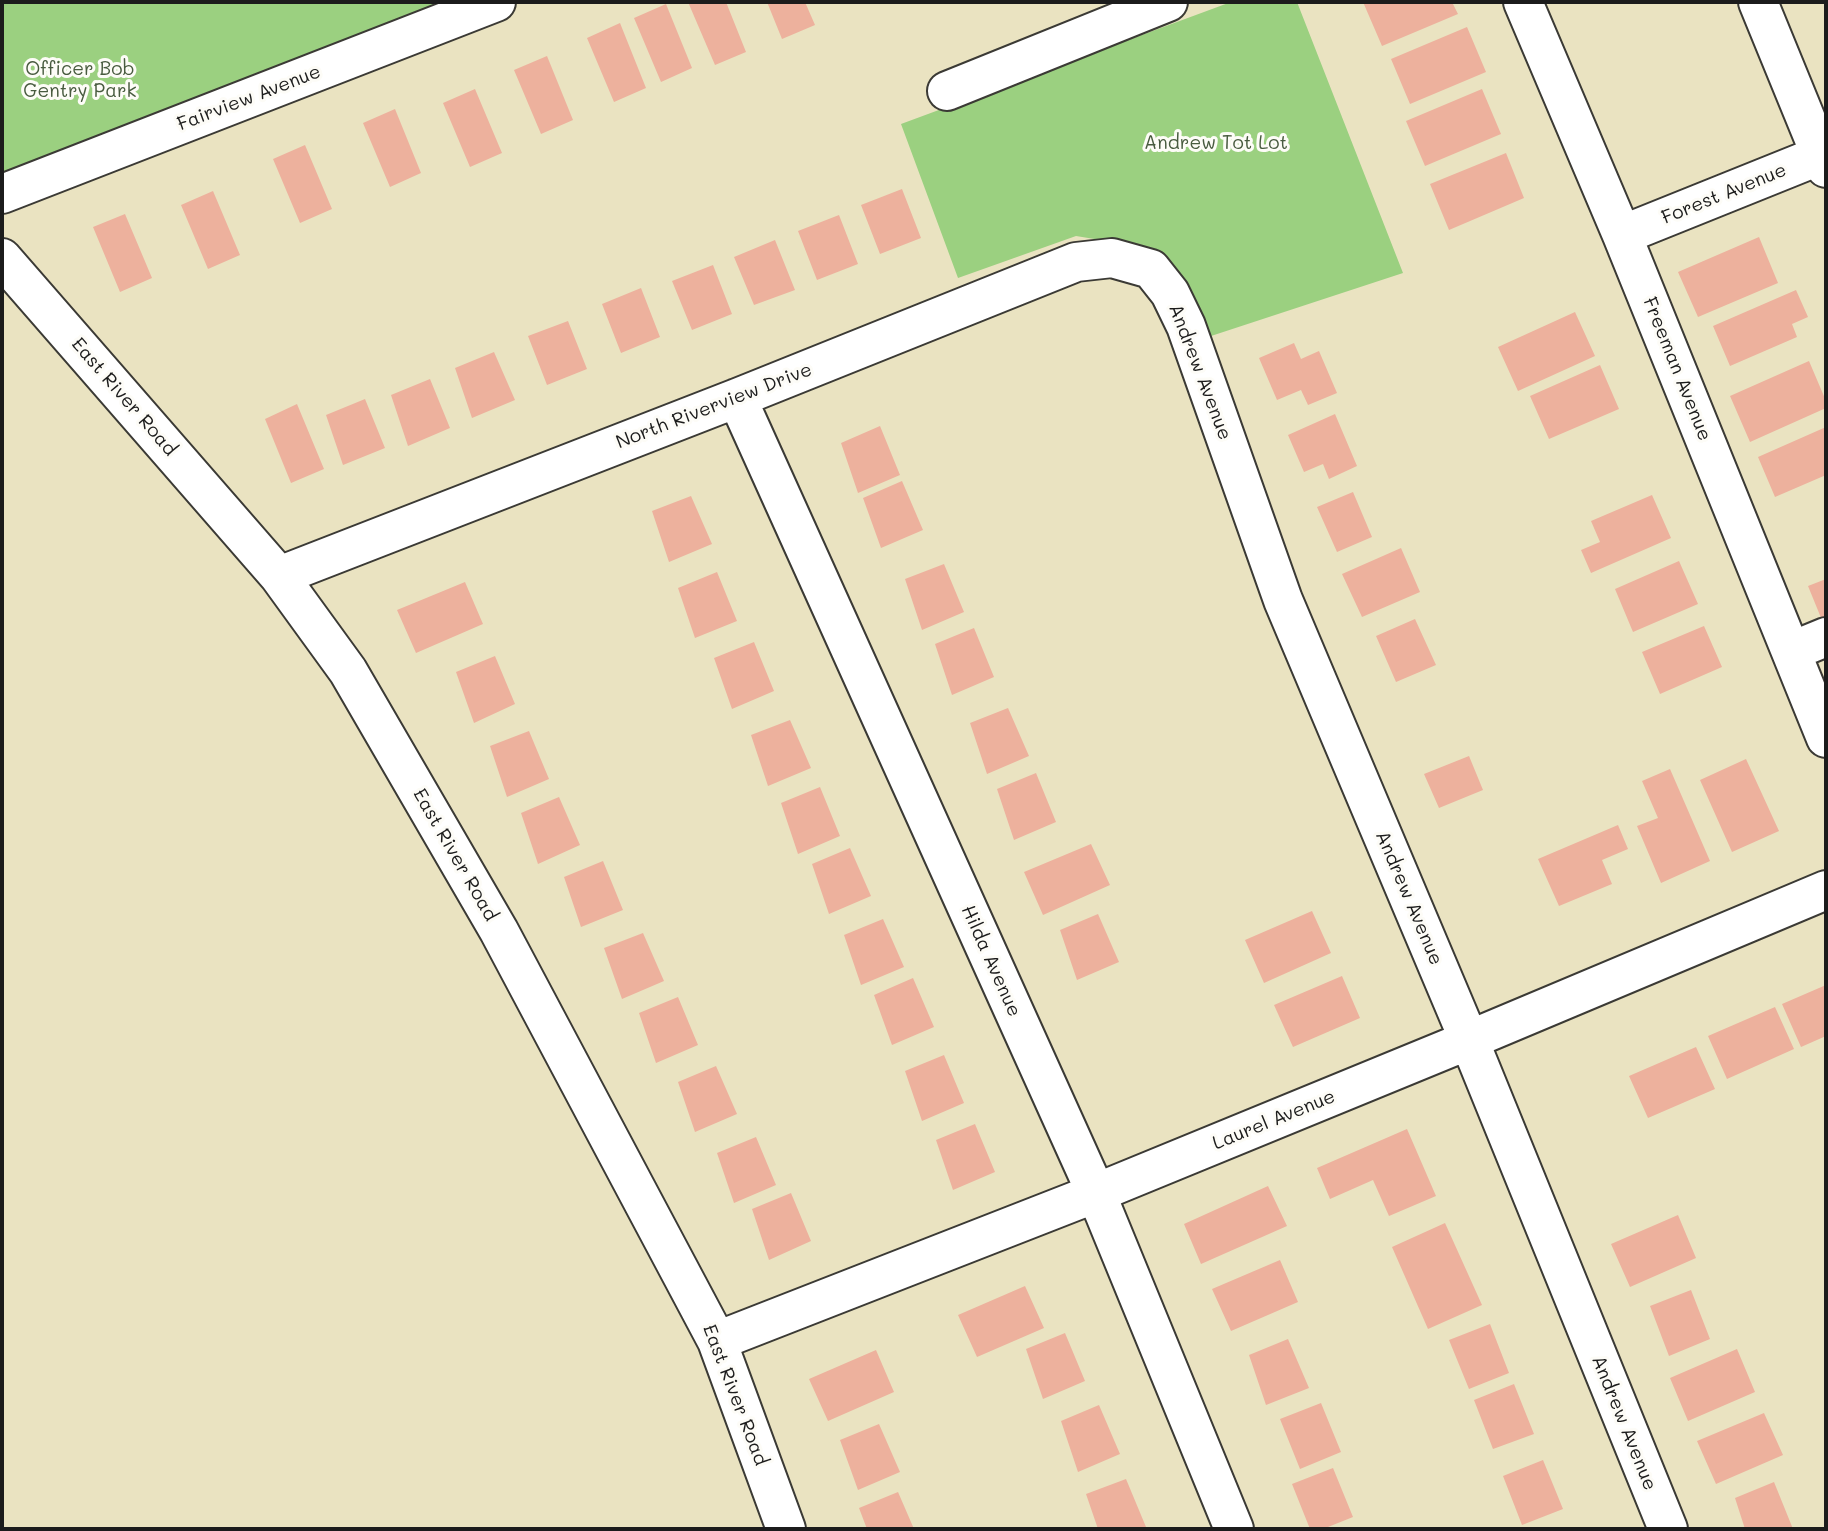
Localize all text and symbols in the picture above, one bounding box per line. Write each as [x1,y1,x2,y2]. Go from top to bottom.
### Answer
park label: Officer Bob Gentry Park [23,58,137,102]
street label: Fairview Avenue [174,60,324,136]
park label: Andrew Tot Lot [1144,132,1288,154]
street label: Forest Avenue [1658,159,1790,229]
street label: Freeman Avenue [1638,294,1716,444]
street label: Andrew Avenue [1164,301,1236,443]
street label: East River Road [66,333,182,461]
street label: North Riverview Drive [613,358,815,454]
street label: East River Road [408,785,502,925]
street label: Andrew Avenue [1370,827,1448,969]
street label: Hilda Avenue [956,902,1026,1020]
street label: Laurel Avenue [1209,1085,1339,1155]
street label: East River Road [698,1321,772,1469]
street label: Andrew Avenue [1587,1352,1661,1494]

